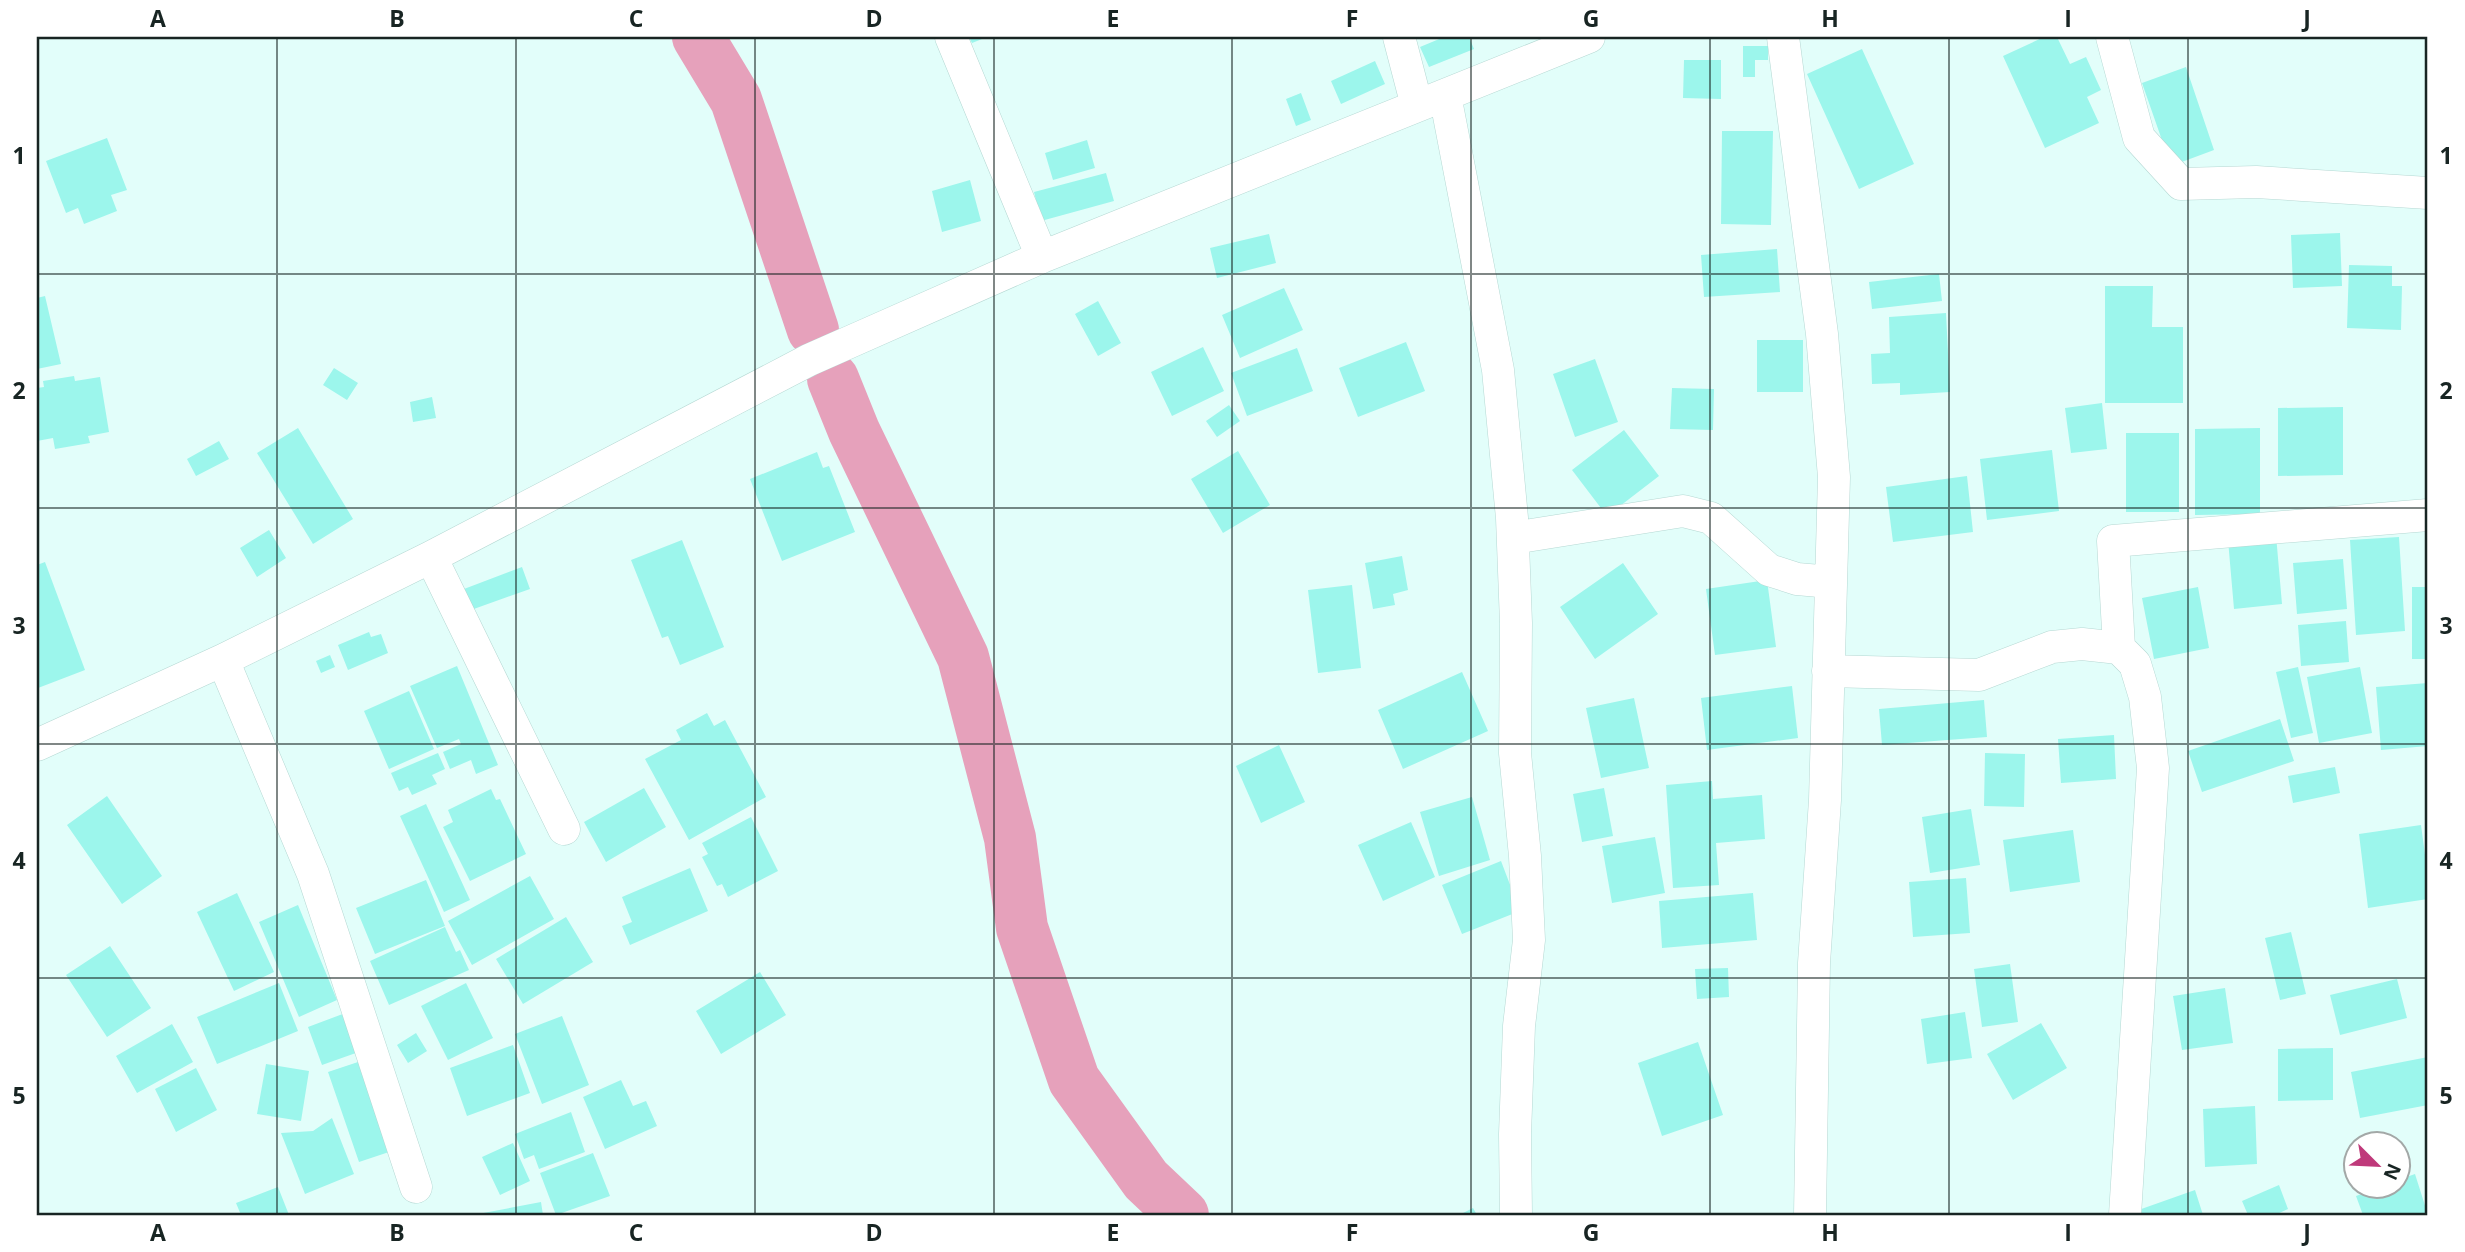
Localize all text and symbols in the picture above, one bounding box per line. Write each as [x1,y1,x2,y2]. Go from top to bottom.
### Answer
text: A [150,2,166,34]
text: B [389,2,405,34]
text: C [629,2,643,34]
text: D [865,2,883,34]
text: E [1107,2,1119,34]
text: F [1346,2,1358,34]
text: G [1583,2,1599,34]
text: H [1821,2,1839,34]
text: I [2064,2,2072,34]
text: J [2301,2,2311,34]
text: 1 [12,139,26,171]
text: 1 [2439,139,2453,171]
text: 2 [12,374,26,406]
text: 2 [2439,374,2453,406]
text: 3 [12,609,26,641]
text: 3 [2439,609,2453,641]
text: 4 [12,844,26,876]
text: 4 [2439,844,2453,876]
text: 5 [12,1079,26,1111]
text: 5 [2439,1079,2453,1111]
north arrow [2342,1130,2412,1200]
text: N [2378,1160,2408,1184]
text: A [150,1216,166,1248]
text: B [389,1216,405,1248]
text: C [629,1216,643,1248]
text: D [865,1216,883,1248]
text: E [1107,1216,1119,1248]
text: F [1346,1216,1358,1248]
text: G [1583,1216,1599,1248]
text: H [1821,1216,1839,1248]
text: I [2064,1216,2072,1248]
text: J [2301,1216,2311,1248]

